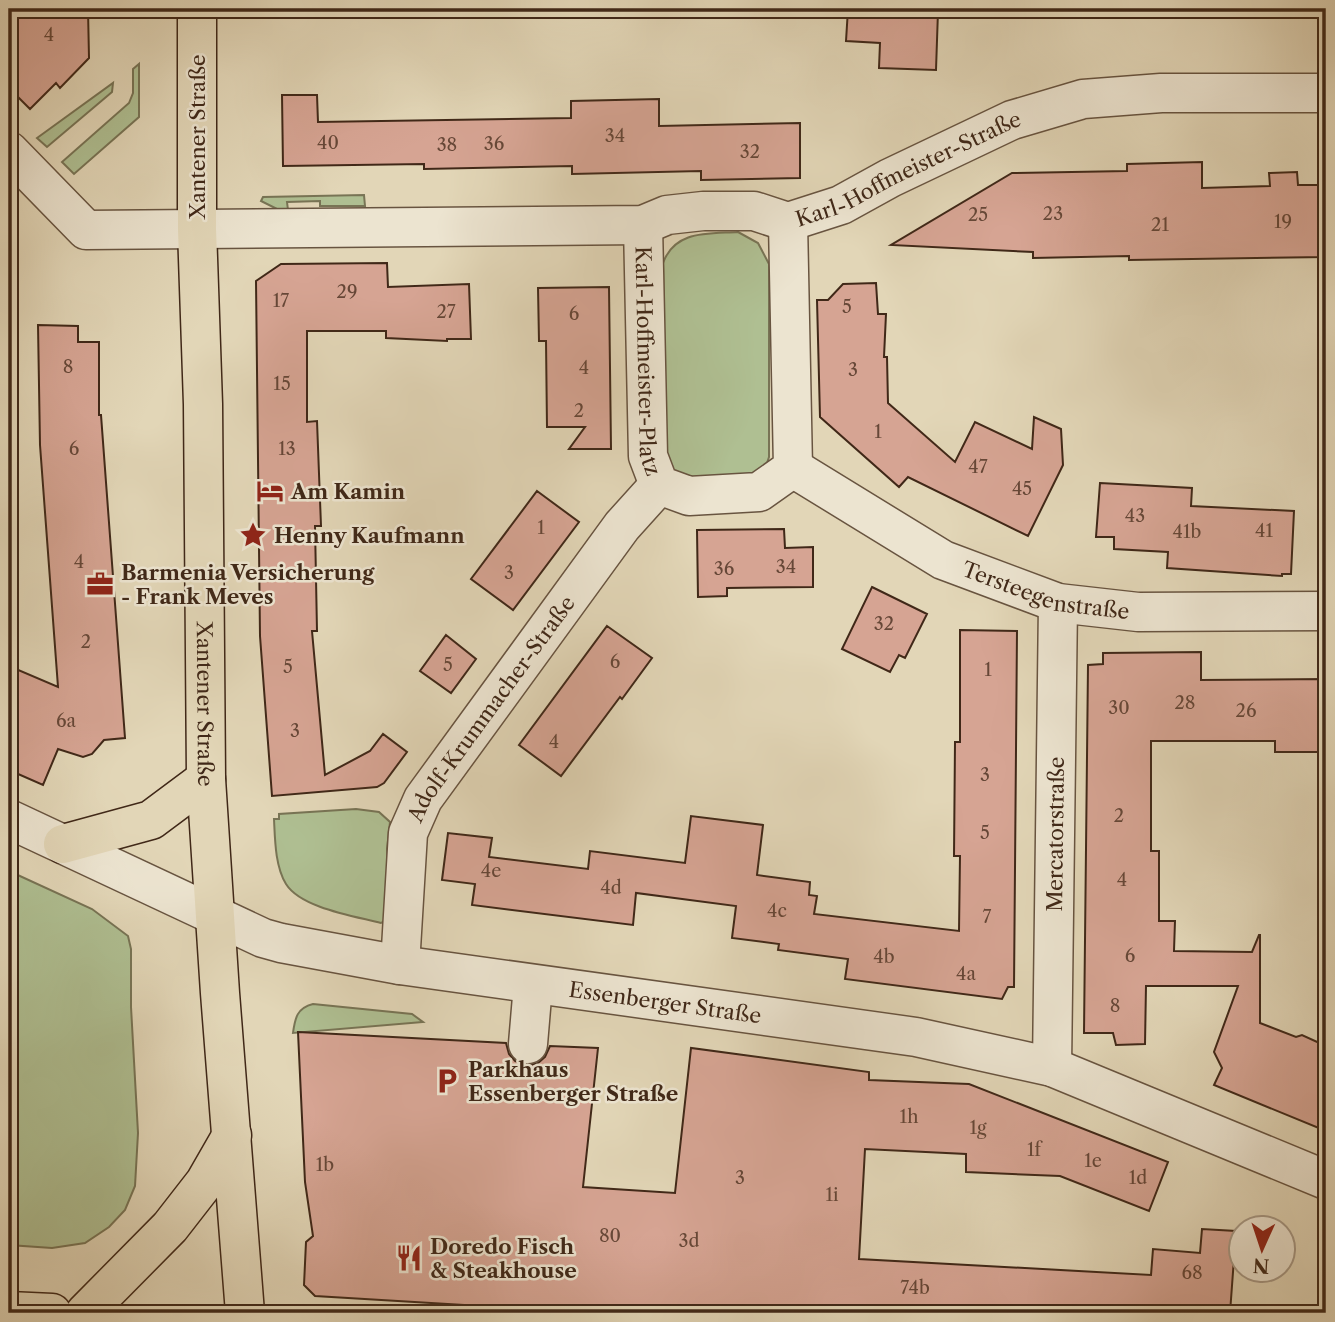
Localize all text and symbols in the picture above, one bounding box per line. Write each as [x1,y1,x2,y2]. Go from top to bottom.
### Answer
house number: 4 [44,24,54,46]
street label: Xantener Straße [185,54,210,221]
street label: Karl-Hoffmeister-Straße [792,106,1023,231]
house number: 34 [605,125,625,147]
house number: 40 [317,132,339,154]
house number: 36 [484,133,504,155]
house number: 38 [437,134,457,156]
house number: 32 [740,141,760,163]
house number: 23 [1043,203,1063,225]
house number: 25 [968,204,988,226]
house number: 19 [1274,211,1292,233]
house number: 21 [1151,214,1169,236]
street label: Karl-Hoffmeister-Platz [631,246,667,479]
house number: 29 [337,281,357,303]
house number: 17 [273,290,289,312]
house number: 5 [842,296,852,318]
house number: 27 [436,301,456,323]
house number: 6 [569,303,579,325]
house number: 8 [63,356,73,378]
house number: 4 [579,357,589,379]
house number: 3 [848,359,858,381]
house number: 15 [273,373,291,395]
house number: 2 [574,400,584,422]
house number: 1 [874,421,882,443]
house number: 6 [69,438,79,460]
house number: 13 [278,438,296,460]
house number: 47 [968,456,988,478]
hotel icon: Am Kamin [255,476,285,506]
house number: 45 [1012,478,1032,500]
place label: Am Kamin [290,479,406,504]
house number: 43 [1125,505,1145,527]
house number: 1 [537,517,545,539]
place icon: Henny Kaufmann [238,520,268,550]
house number: 41 [1255,520,1273,542]
house number: 41b [1173,521,1202,543]
place label: Henny Kaufmann [274,523,465,548]
house number: 4 [74,551,84,573]
house number: 34 [776,556,796,578]
street label: Tersteegenstraße [959,556,1131,623]
house number: 36 [714,558,734,580]
place label: Barmenia Versicherung - Frank Meves [121,560,375,609]
house number: 3 [504,562,514,584]
office icon: Barmenia Versicherung - Frank Meves [85,569,115,599]
street label: Adolf-Krummacher-Straße [402,591,580,826]
house number: 32 [874,613,894,635]
street label: Xantener Straße [192,620,219,787]
house number: 2 [81,631,91,653]
house number: 6 [610,651,620,673]
house number: 5 [443,654,453,676]
house number: 5 [283,656,293,678]
house number: 1 [984,659,992,681]
house number: 28 [1174,692,1196,714]
house number: 30 [1108,697,1130,719]
house number: 26 [1236,700,1256,722]
house number: 6a [56,710,77,732]
house number: 3 [290,720,300,742]
house number: 4 [549,731,559,753]
street label: Mercatorstraße [1042,756,1069,912]
house number: 3 [980,764,990,786]
house number: 2 [1114,805,1124,827]
house number: 5 [980,822,990,844]
house number: 4e [481,860,501,882]
house number: 4 [1117,869,1127,891]
house number: 4d [600,877,622,899]
house number: 4c [767,900,787,922]
house number: 7 [983,906,992,928]
house number: 6 [1125,945,1135,967]
house number: 4b [873,946,895,968]
house number: 4a [956,963,976,985]
street label: Essenberger Straße [567,976,763,1028]
house number: 8 [1110,995,1120,1017]
place label: Parkhaus Essenberger Straße [468,1057,678,1106]
parking icon: Parkhaus Essenberger Straße [432,1066,462,1096]
house number: 1h [900,1106,918,1128]
house number: 1g [969,1117,987,1139]
house number: 1f [1027,1139,1044,1161]
house number: 1e [1084,1150,1102,1172]
house number: 1b [316,1154,334,1176]
house number: 3 [735,1167,745,1189]
house number: 1d [1129,1167,1147,1189]
house number: 1i [825,1184,839,1206]
north arrow [1226,1214,1296,1284]
house number: 80 [599,1225,621,1247]
house number: 3d [679,1230,699,1252]
place label: Doredo Fisch & Steakhouse [430,1234,577,1283]
restaurant icon: Doredo Fisch & Steakhouse [394,1243,424,1273]
text: N [1252,1254,1270,1277]
house number: 68 [1181,1262,1203,1284]
house number: 74b [900,1277,930,1299]

